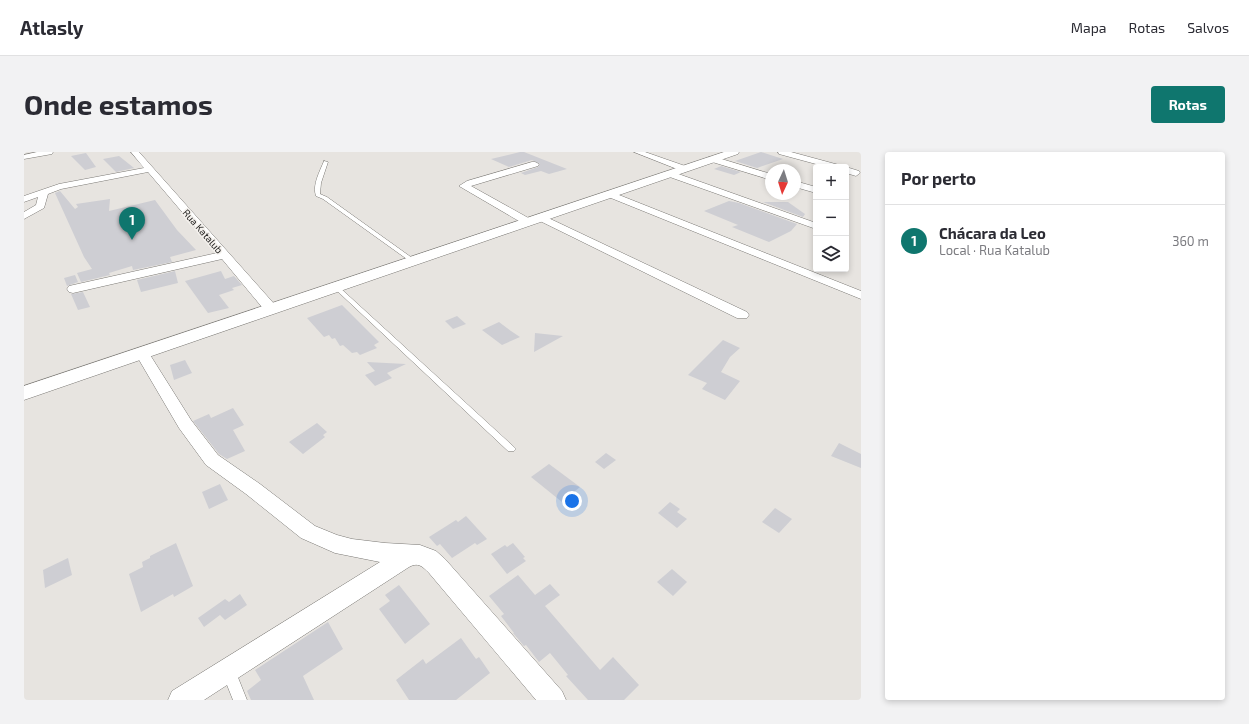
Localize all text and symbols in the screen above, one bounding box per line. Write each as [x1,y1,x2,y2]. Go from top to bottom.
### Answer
text: Atlasly [20,16,84,39]
text: Mapa [1071,19,1107,36]
text: Rotas [1129,19,1165,36]
text: Salvos [1187,19,1229,36]
button: Rotas [1151,86,1225,123]
text: Onde estamos [24,87,213,121]
north arrow [765,164,801,200]
map controls [813,164,849,272]
button: + [813,164,849,200]
text: Por perto [901,168,976,188]
button: − [813,200,849,236]
street label: Rua Katalub [181,206,226,256]
pin: 1 [119,207,145,240]
text: Chácara da Leo [939,224,1046,242]
text: 1 [911,233,917,249]
text: 360 m [1172,233,1209,249]
button: layers [813,236,849,272]
text: Local · Rua Katalub [939,242,1050,258]
your location [562,491,582,511]

